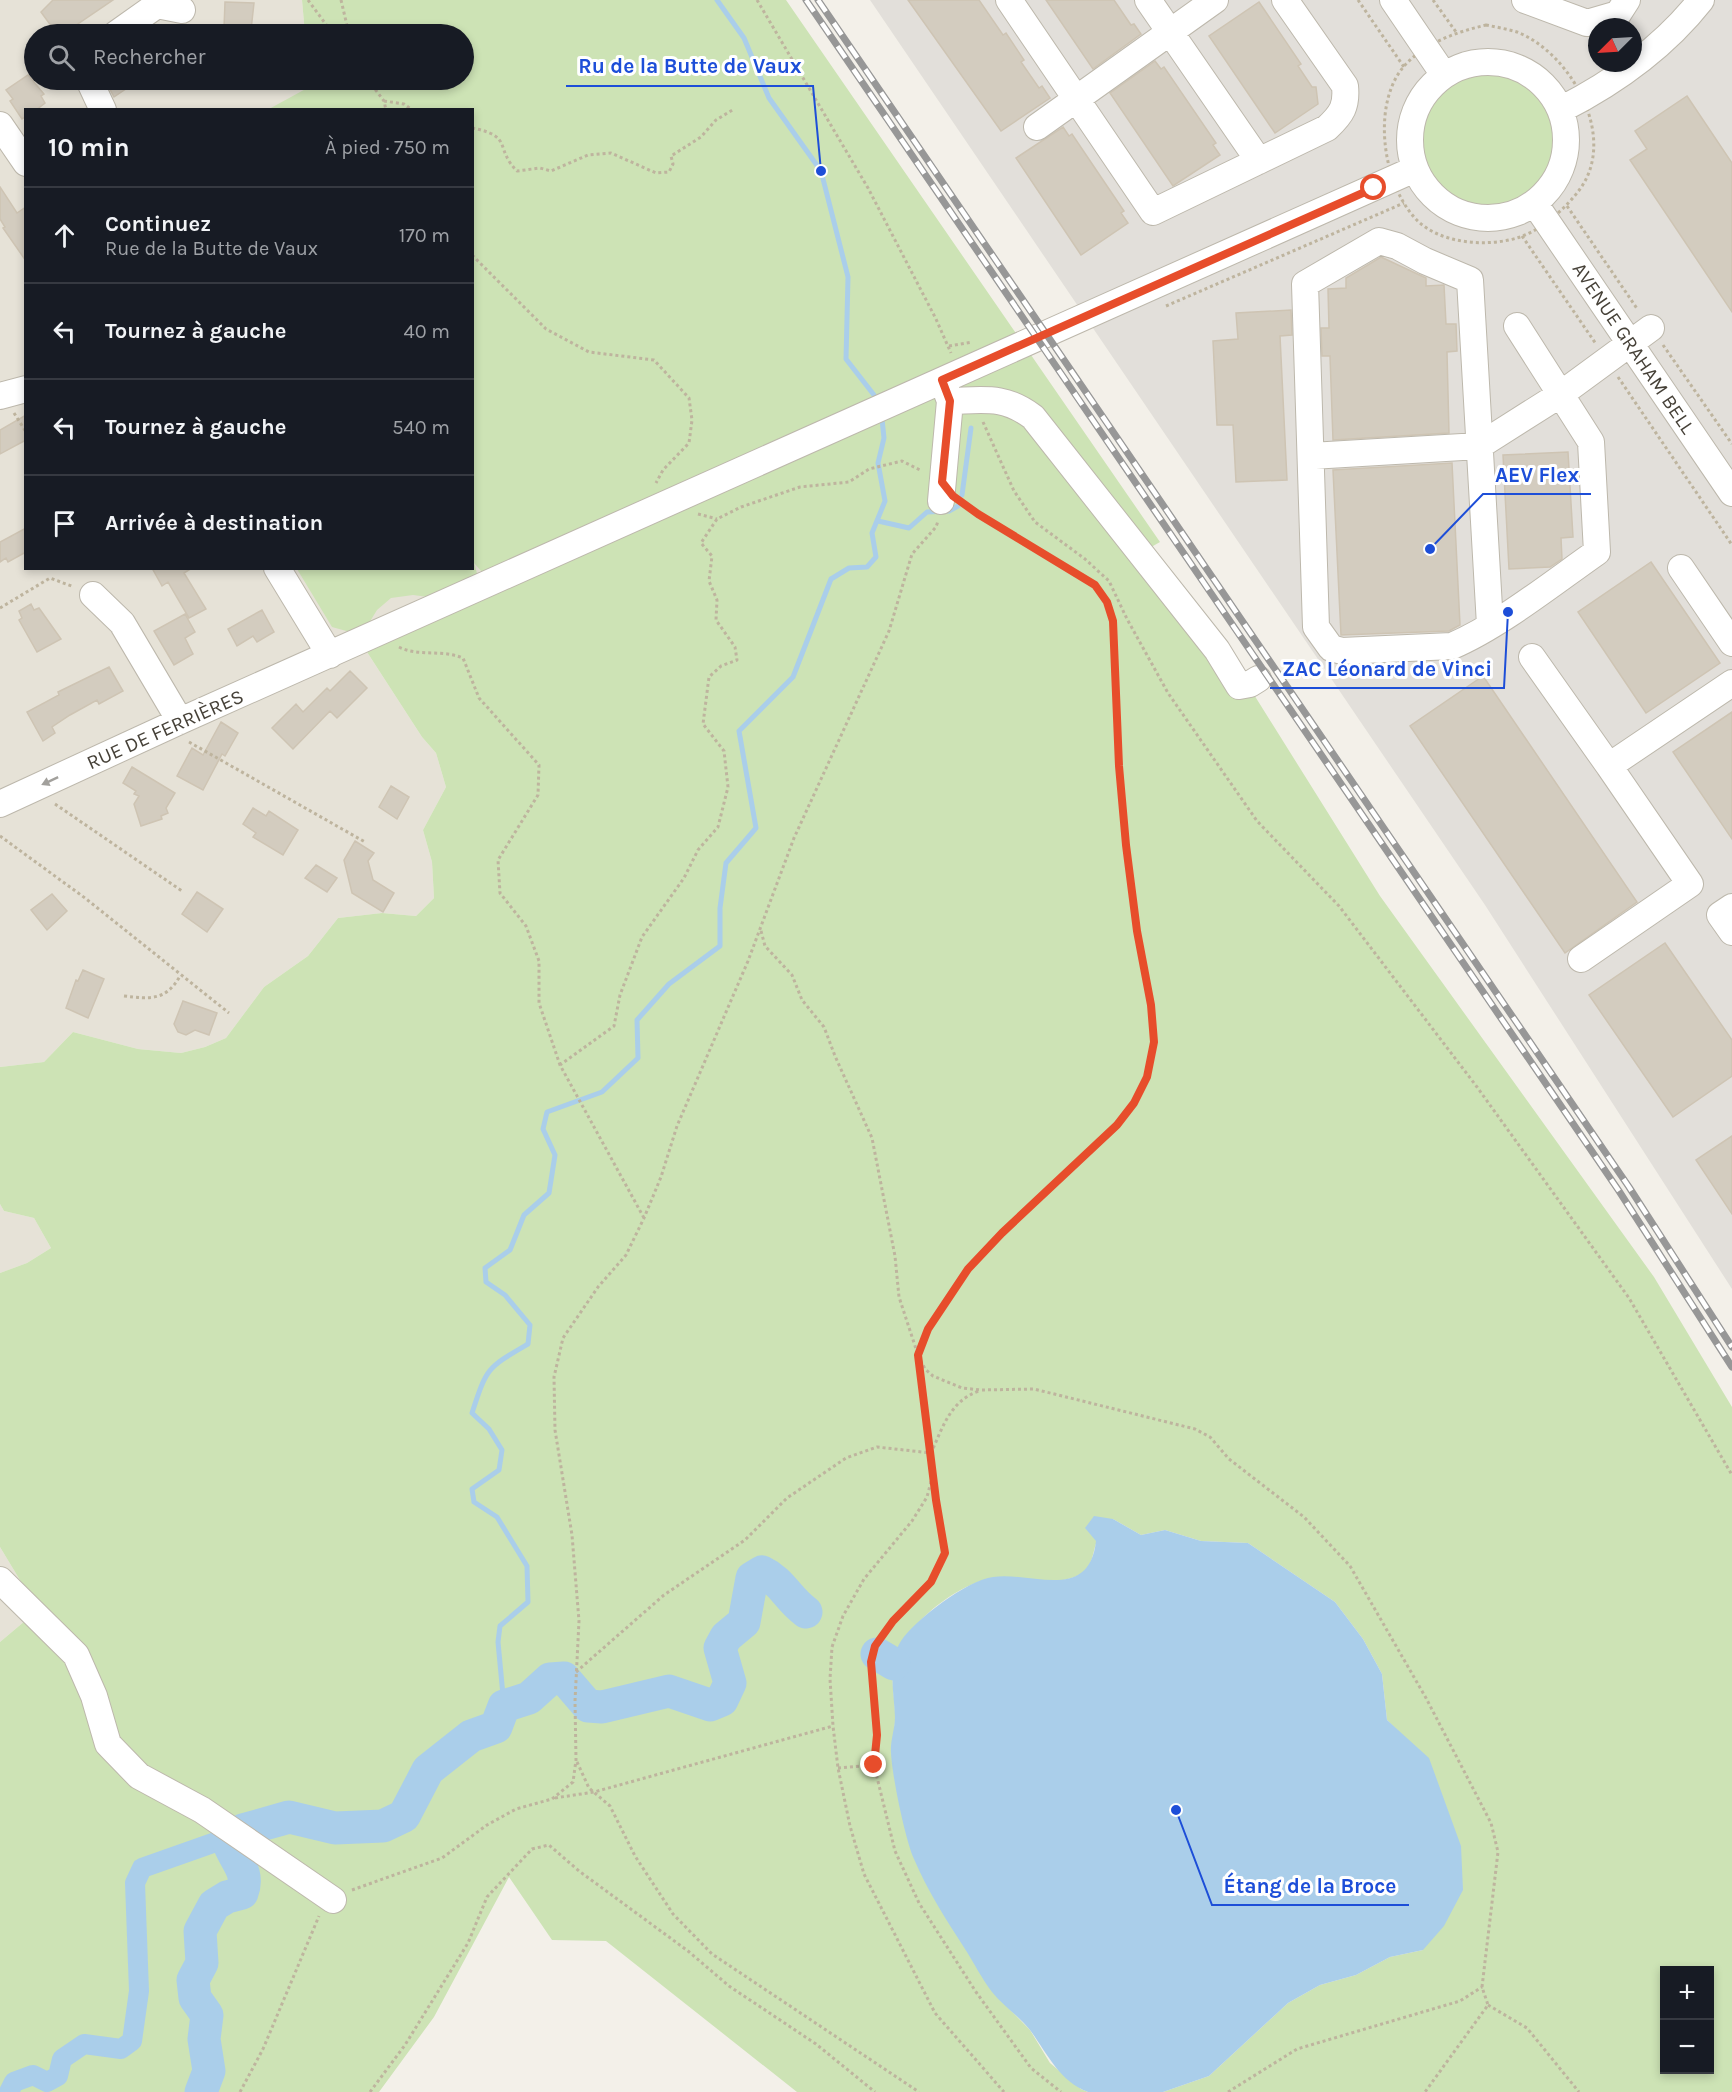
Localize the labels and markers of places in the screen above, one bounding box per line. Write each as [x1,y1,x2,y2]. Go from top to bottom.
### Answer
callout: Ru de la Butte de Vaux [566,47,813,86]
callout: AEV Flex [1483,455,1591,494]
callout: ZAC Léonard de Vinci [1270,649,1504,688]
callout: Étang de la Broce [1212,1866,1409,1905]

